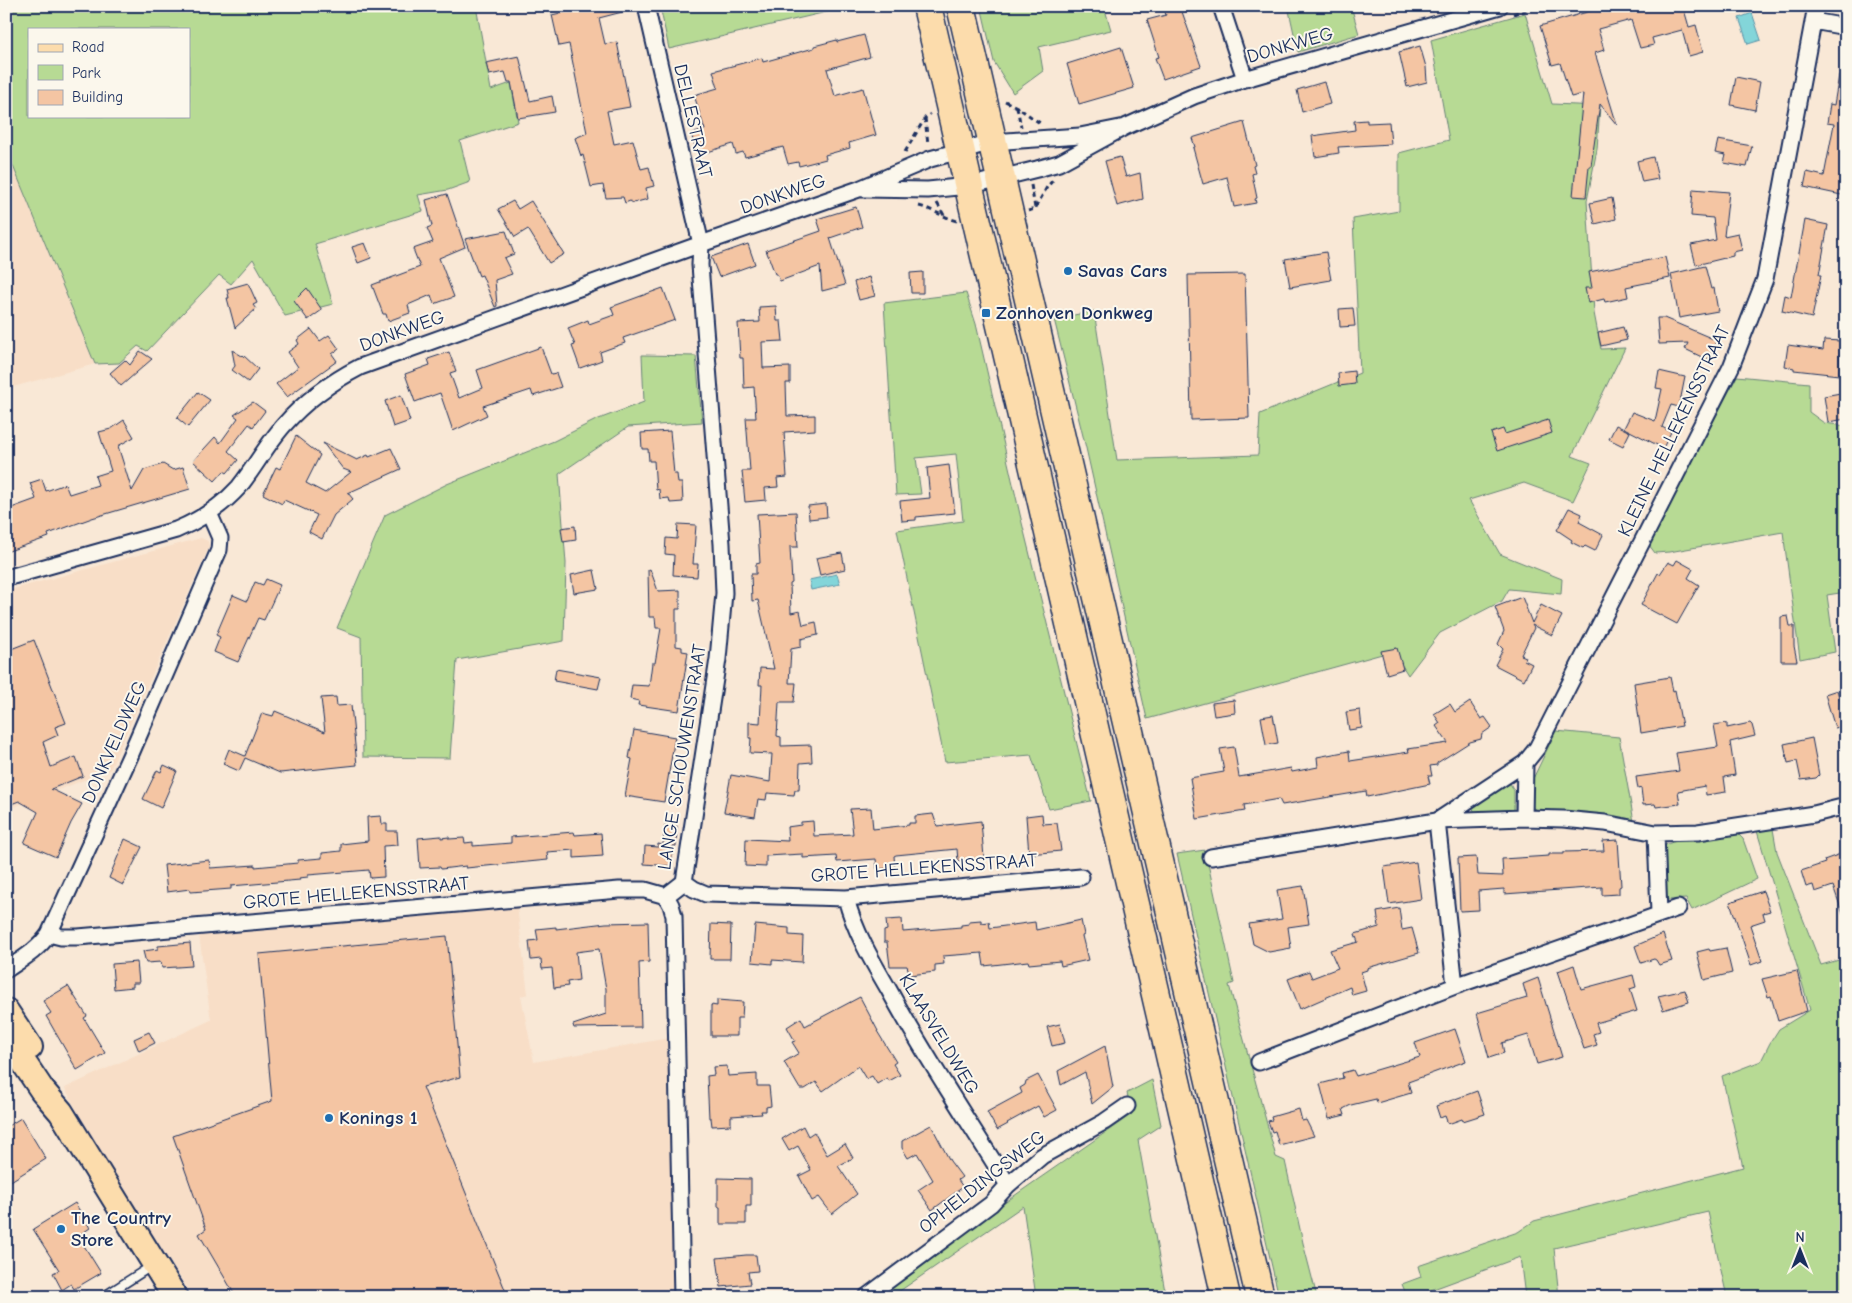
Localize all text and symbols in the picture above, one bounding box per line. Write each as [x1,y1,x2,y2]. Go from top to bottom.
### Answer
street label: DONKWEG [1244,22,1336,68]
legend [28,28,190,118]
text: Road [72,38,104,56]
street label: DELLESTRAAT [669,62,717,180]
text: Park [72,64,101,82]
text: Building [72,88,123,106]
street label: DONKWEG [738,169,828,219]
place label: Savas Cars [1078,260,1167,282]
marker: Savas Cars [1062,265,1074,277]
place label: Zonhoven Donkweg [996,302,1154,324]
street label: DONKWEG [357,306,447,356]
marker: Zonhoven Donkweg [980,307,992,319]
street label: KLEINE HELLEKENSSTRAAT [1613,322,1735,540]
street label: LANGE SCHOUWENSTRAAT [653,642,711,872]
street label: DONKVELDWEG [77,678,151,806]
street label: GROTE HELLEKENSSTRAAT [810,849,1038,887]
street label: GROTE HELLEKENSSTRAAT [242,872,470,914]
street label: KLAASVELDWEG [894,970,984,1098]
place label: Konings 1 [339,1107,418,1129]
marker: Konings 1 [323,1112,335,1124]
street label: OPHELDINGSWEG [914,1126,1050,1238]
place label: The Country Store [71,1207,171,1251]
marker: The Country Store [55,1223,67,1235]
north arrow [1774,1226,1824,1276]
text: N [1795,1229,1805,1246]

